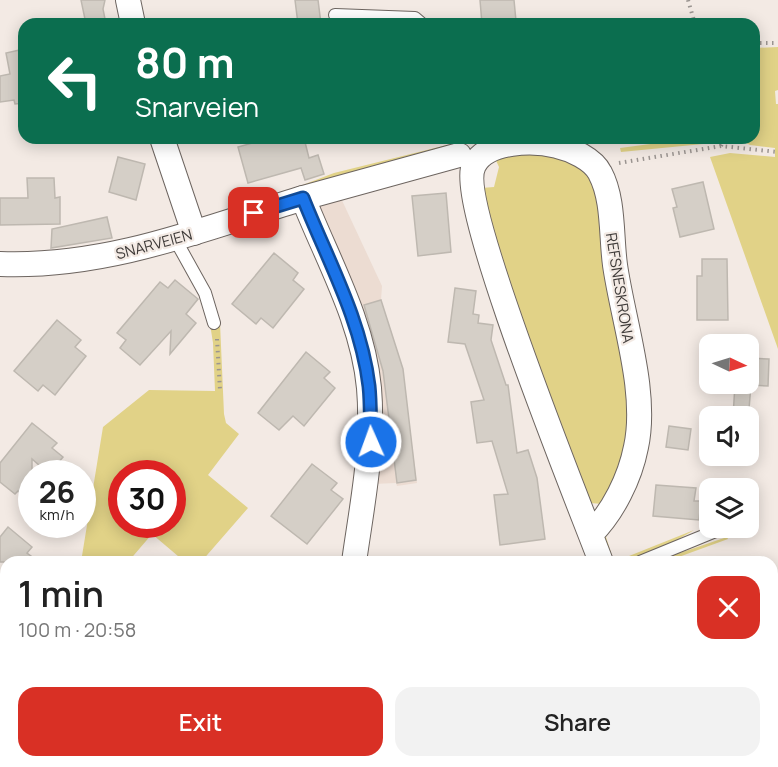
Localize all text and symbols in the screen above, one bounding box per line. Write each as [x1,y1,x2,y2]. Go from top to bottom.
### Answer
text: 80 m [135,33,235,91]
icon: left [36,42,114,120]
text: Snarveien [135,88,259,125]
pin [228,187,279,238]
icon: arrive [237,196,270,229]
street label: SNARVEIEN [113,224,195,264]
street label: REFSNESKRONA [601,231,639,345]
north arrow [699,334,759,394]
map controls [699,334,759,538]
button: sound [699,406,759,466]
position arrow [339,410,403,474]
speed limit sign: 30 [108,460,186,538]
text: 26 [39,471,75,512]
button: layers [699,478,759,538]
text: km/h [40,504,74,525]
text: 1 min [18,569,104,618]
button: close [697,576,760,639]
text: 100 m · 20:58 [18,616,136,643]
button: Exit [18,687,383,756]
button: Share [395,687,760,756]

